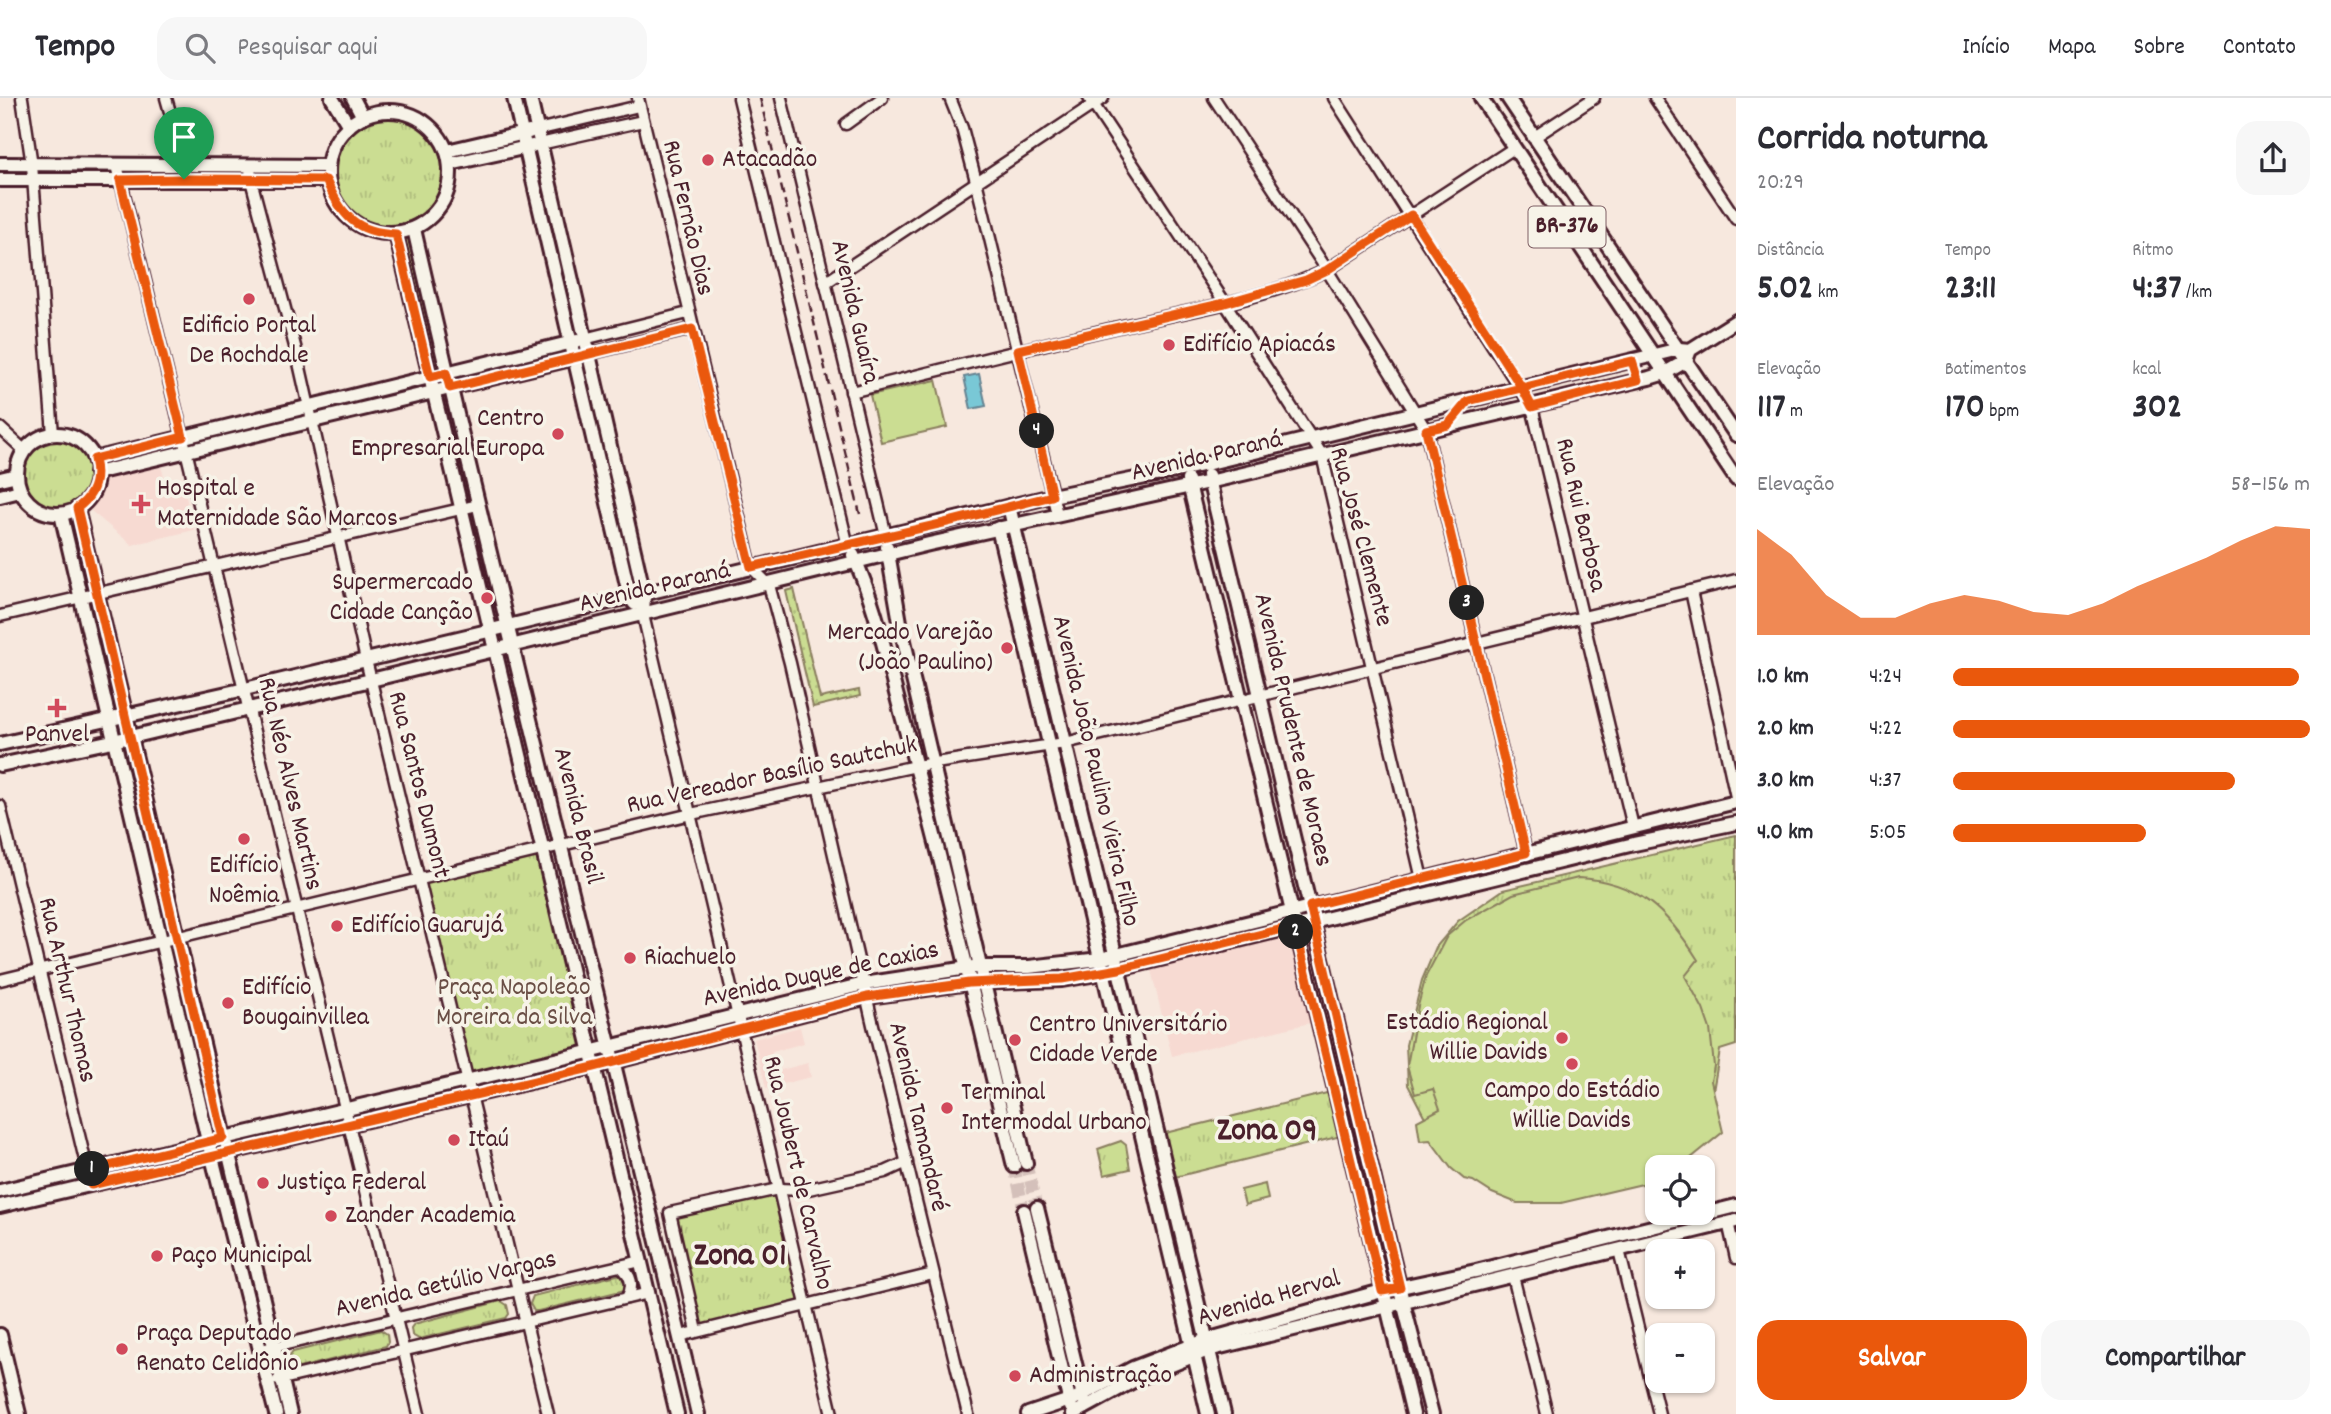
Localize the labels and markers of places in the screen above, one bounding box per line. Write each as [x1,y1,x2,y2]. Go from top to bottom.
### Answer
pin [154,107,214,179]
place label: Atacadão [722,142,817,179]
marker: Atacadão [700,152,716,168]
marker: Edificio Portal De Rochdale [241,291,257,307]
place label: Edificio Portal De Rochdale [182,308,316,375]
place label: Edifício Apiacás [1183,327,1336,364]
marker: Edifício Apiacás [1161,337,1177,353]
place label: Centro Empresarial Europa [351,401,545,468]
pin: 4 [1020,414,1054,448]
marker: Centro Empresarial Europa [550,426,566,442]
place label: Hospital e Maternidade São Marcos [157,471,398,538]
marker: Hospital e Maternidade São Marcos [131,494,151,514]
place label: Supermercado Cidade Canção [329,565,473,632]
pin: 3 [1450,586,1484,620]
marker: Supermercado Cidade Canção [479,590,495,606]
place label: Mercado Varejão (João Paulino) [827,615,993,682]
marker: Mercado Varejão (João Paulino) [999,640,1015,656]
marker: Panvel [49,700,65,716]
place label: Panvel [25,717,89,754]
marker: Edifício Noêmia [236,831,252,847]
place label: Edifício Noêmia [209,848,280,915]
place label: Edifício Guarujá [351,908,504,945]
pin: 2 [1278,914,1314,950]
marker: Edifício Guarujá [329,918,345,934]
place label: Riachuelo [644,940,736,977]
marker: Riachuelo [622,950,638,966]
place label: Edifício Bougainvillea [242,970,370,1037]
marker: Edifício Bougainvillea [220,995,236,1011]
place label: Estádio Regional Willie Davids [1386,1005,1548,1072]
place label: Centro Universitário Cidade Verde [1029,1007,1228,1074]
marker: Estádio Regional Willie Davids [1554,1030,1570,1046]
marker: Centro Universitário Cidade Verde [1007,1032,1023,1048]
marker: Campo do Estádio Willie Davids [1564,1056,1580,1072]
place label: Campo do Estádio Willie Davids [1484,1073,1660,1140]
place label: Terminal Intermodal Urbano [961,1075,1147,1142]
marker: Terminal Intermodal Urbano [939,1100,955,1116]
place label: Itaú [468,1122,509,1159]
marker: Itaú [446,1132,462,1148]
pin: 1 [74,1152,110,1186]
place label: Justiça Federal [277,1165,426,1202]
marker: Justiça Federal [255,1175,271,1191]
place label: Zander Academia [345,1198,516,1235]
marker: Zander Academia [323,1208,339,1224]
place label: Paço Municipal [171,1238,312,1275]
marker: Paço Municipal [149,1248,165,1264]
place label: Praça Deputado Renato Celidônio [136,1316,299,1383]
marker: Praça Deputado Renato Celidônio [114,1341,130,1357]
place label: Administração [1029,1358,1172,1395]
marker: Administração [1007,1368,1023,1384]

